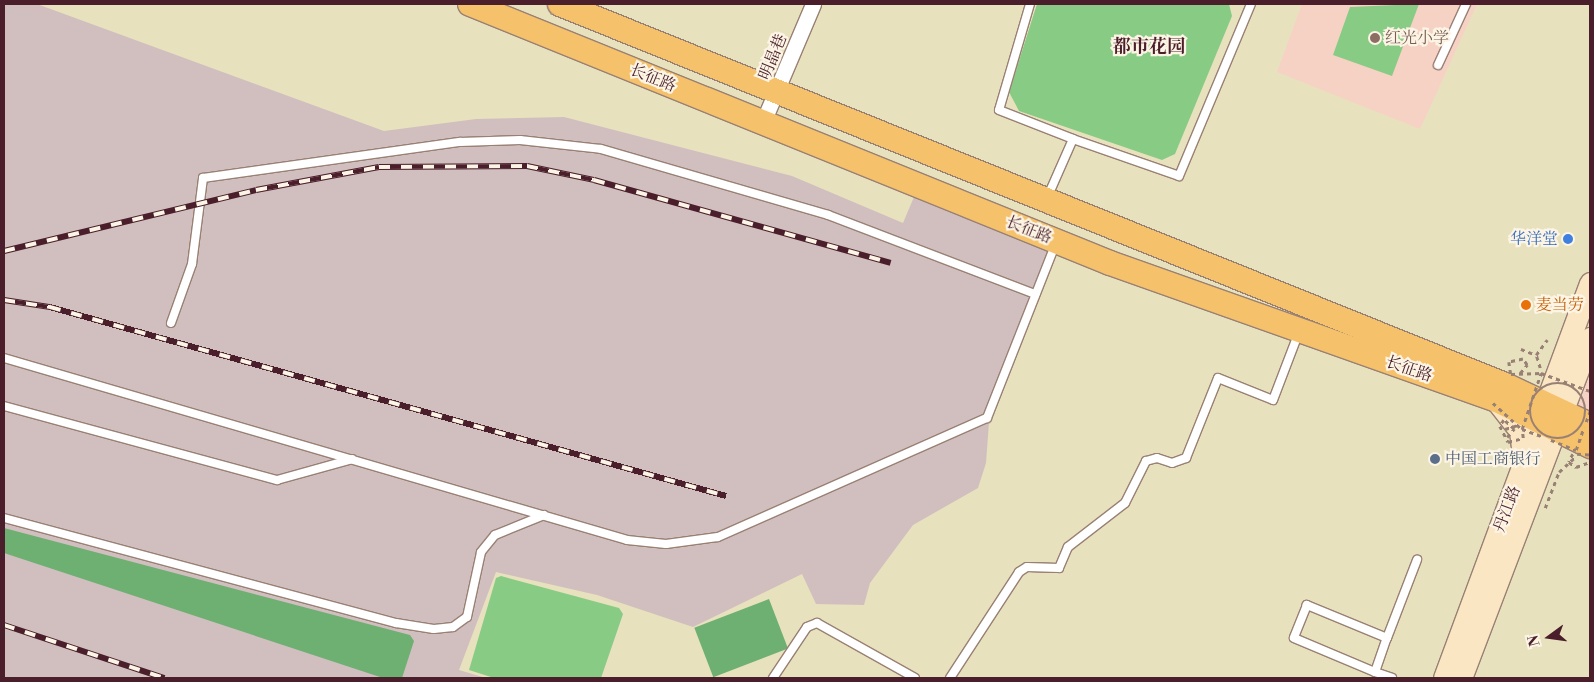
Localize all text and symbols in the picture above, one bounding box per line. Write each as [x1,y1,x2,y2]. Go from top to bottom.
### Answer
place label: 红光小学 [1385,28,1449,48]
street label: 明晶巷 [755,31,791,83]
marker: 红光小学 [1369,32,1381,44]
district label: 都市花园 [1113,36,1185,58]
street label: 长征路 [627,60,679,96]
street label: 长征路 [1003,212,1055,248]
place label: 华洋堂 [1510,229,1558,249]
marker: 华洋堂 [1562,233,1574,245]
place label: 麦当劳 [1536,295,1584,315]
marker: 麦当劳 [1520,299,1532,311]
street label: 长征路 [1383,352,1435,386]
place label: 中国工商银行 [1445,449,1541,469]
marker: 中国工商银行 [1429,453,1441,465]
street label: 丹江路 [1489,483,1525,535]
north arrow [1524,612,1574,662]
text: N [1524,633,1545,648]

